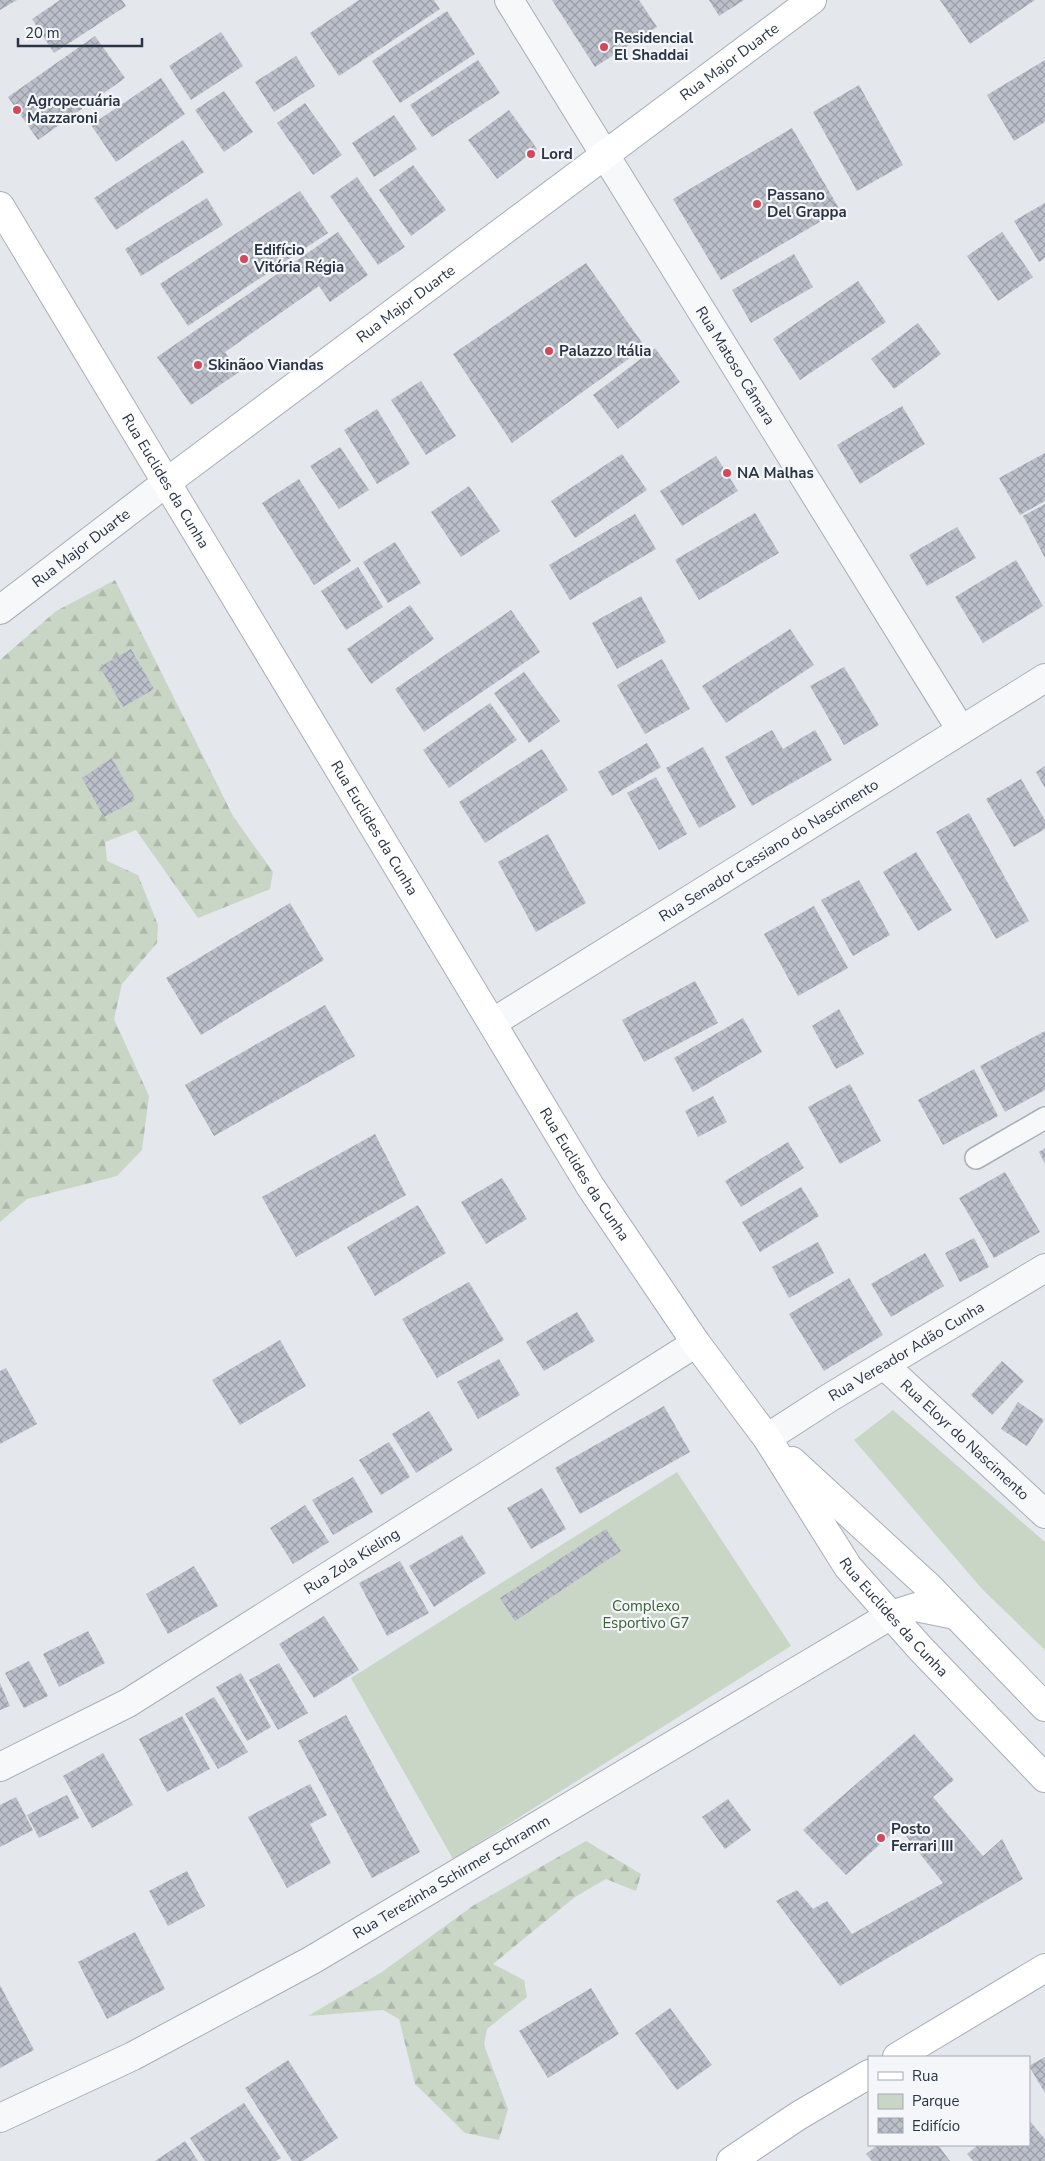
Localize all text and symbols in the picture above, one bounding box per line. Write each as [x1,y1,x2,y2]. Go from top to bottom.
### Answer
scale bar [18,15,141,47]
street label: Rua Major Duarte [676,18,783,105]
text: 20 m [25,23,60,43]
place label: Residencial El Shaddai [614,28,693,65]
marker: Residencial El Shaddai [598,41,610,53]
place label: Agropecuária Mazzaroni [27,91,121,128]
marker: Agropecuária Mazzaroni [11,104,23,116]
place label: Lord [541,144,573,164]
marker: Lord [525,148,537,160]
place label: Passano Del Grappa [767,185,847,222]
marker: Passano Del Grappa [751,198,763,210]
place label: Edifício Vitória Régia [253,240,344,277]
marker: Edifício Vitória Régia [238,253,250,265]
street label: Rua Major Duarte [352,260,459,347]
street label: Rua Matoso Câmara [691,303,780,429]
place label: Palazzo Itália [559,341,651,361]
marker: Palazzo Itália [543,345,555,357]
place label: Skinãoo Viandas [208,355,324,375]
marker: Skinãoo Viandas [192,359,204,371]
street label: Rua Euclides da Cunha [117,410,214,552]
place label: NA Malhas [737,463,814,483]
marker: NA Malhas [721,467,733,479]
street label: Rua Major Duarte [28,504,134,592]
street label: Rua Euclides da Cunha [326,757,423,899]
street label: Rua Senador Cassiano do Nascimento [655,774,882,926]
street label: Rua Euclides da Cunha [535,1104,634,1245]
street label: Rua Vereador Adão Cunha [825,1297,988,1406]
street label: Rua Eloyr do Nascimento [896,1375,1034,1505]
street label: Rua Zola Kieling [300,1523,403,1599]
street label: Rua Euclides da Cunha [835,1554,952,1681]
park label: Complexo Esportivo G7 [602,1596,690,1633]
street label: Rua Terezinha Schirmer Schramm [349,1811,553,1943]
place label: Posto Ferrari III [891,1819,954,1856]
marker: Posto Ferrari III [875,1832,887,1844]
legend [868,2056,1030,2146]
text: Rua [912,2066,938,2086]
text: Parque [912,2091,960,2111]
text: Edifício [912,2116,960,2136]

